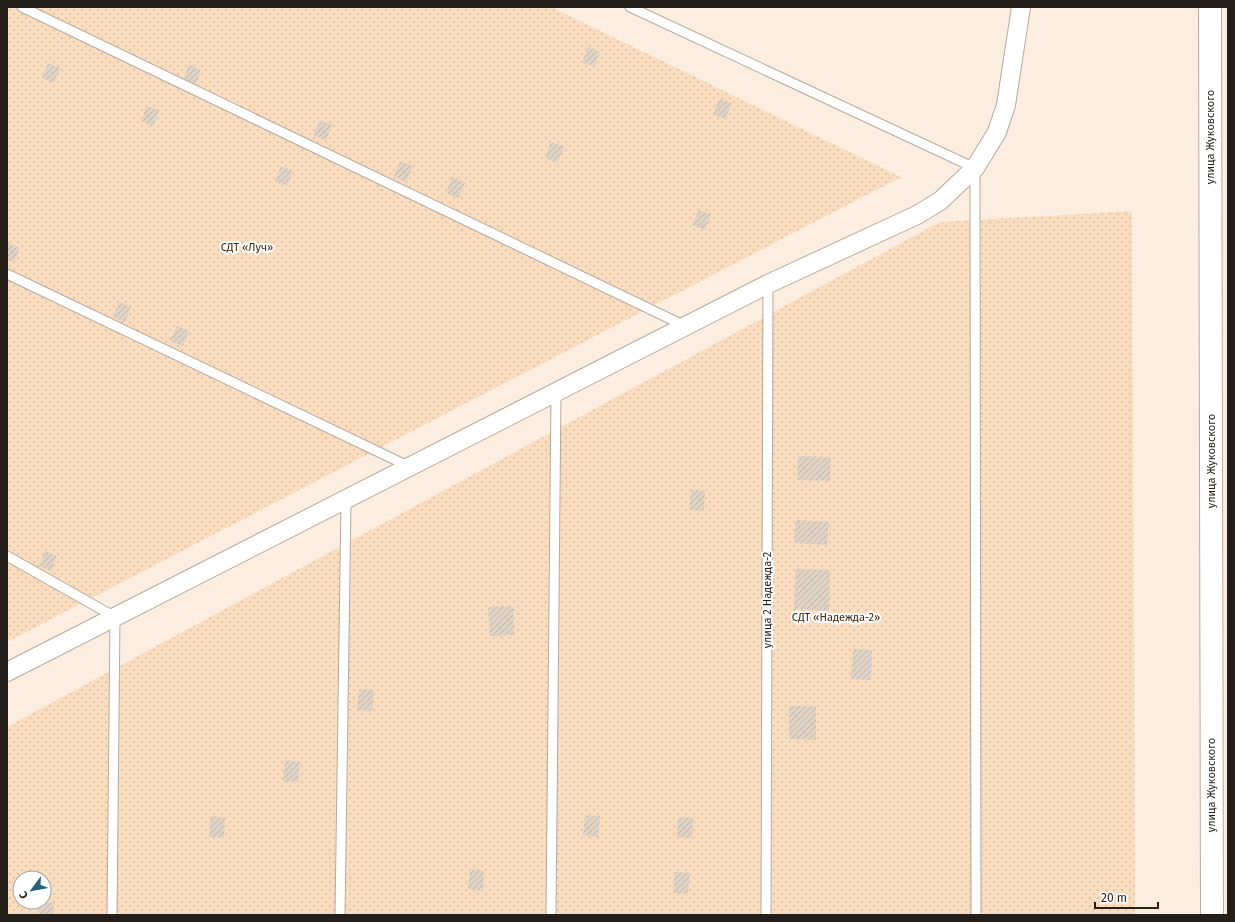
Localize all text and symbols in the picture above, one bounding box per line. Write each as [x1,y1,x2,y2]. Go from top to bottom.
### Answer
street label: улица Жуковского [1204,90,1217,184]
park label: СДТ «Луч» [221,241,273,254]
street label: улица Жуковского [1205,414,1218,508]
street label: улица 2 Надежда-2 [761,552,774,648]
park label: СДТ «Надежда-2» [792,611,880,624]
street label: улица Жуковского [1205,738,1218,832]
north arrow [12,870,52,910]
scale bar [1095,884,1158,910]
text: С [16,888,31,901]
text: 20 m [1101,891,1127,905]

